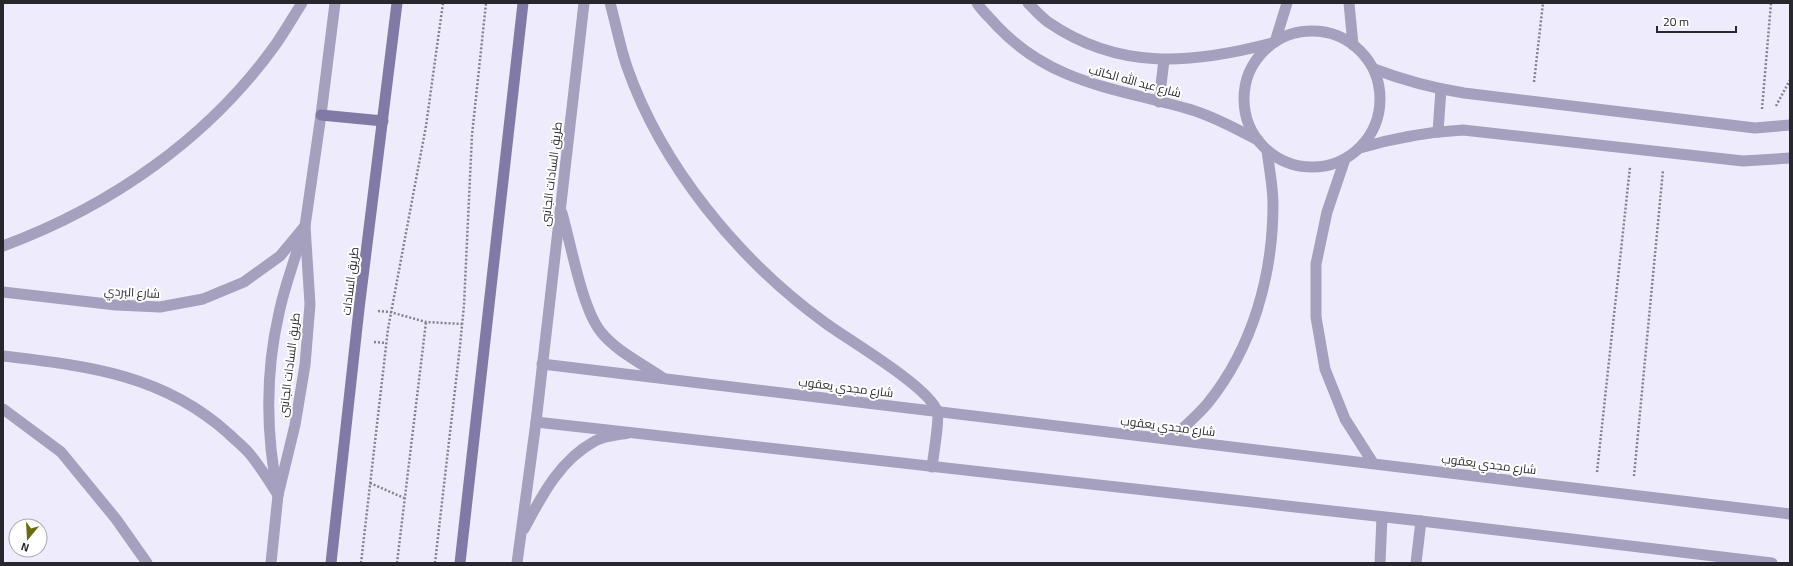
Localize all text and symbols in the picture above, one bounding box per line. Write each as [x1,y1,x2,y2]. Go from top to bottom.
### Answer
scale bar [1657,8,1736,34]
text: 20 m [1663,10,1689,33]
street label: شارع عبد الله الكاتب [1086,58,1184,104]
street label: طريق السادات الجانبى [533,120,569,228]
street label: طريق السادات [334,245,366,317]
street label: شارع البردي [103,279,161,305]
street label: طريق السادات الجانبى [271,311,307,419]
street label: شارع مجدي يعقوب [797,370,895,404]
street label: شارع مجدي يعقوب [1119,409,1217,443]
street label: شارع مجدي يعقوب [1440,447,1538,481]
north arrow [8,518,48,558]
text: N [18,537,32,558]

